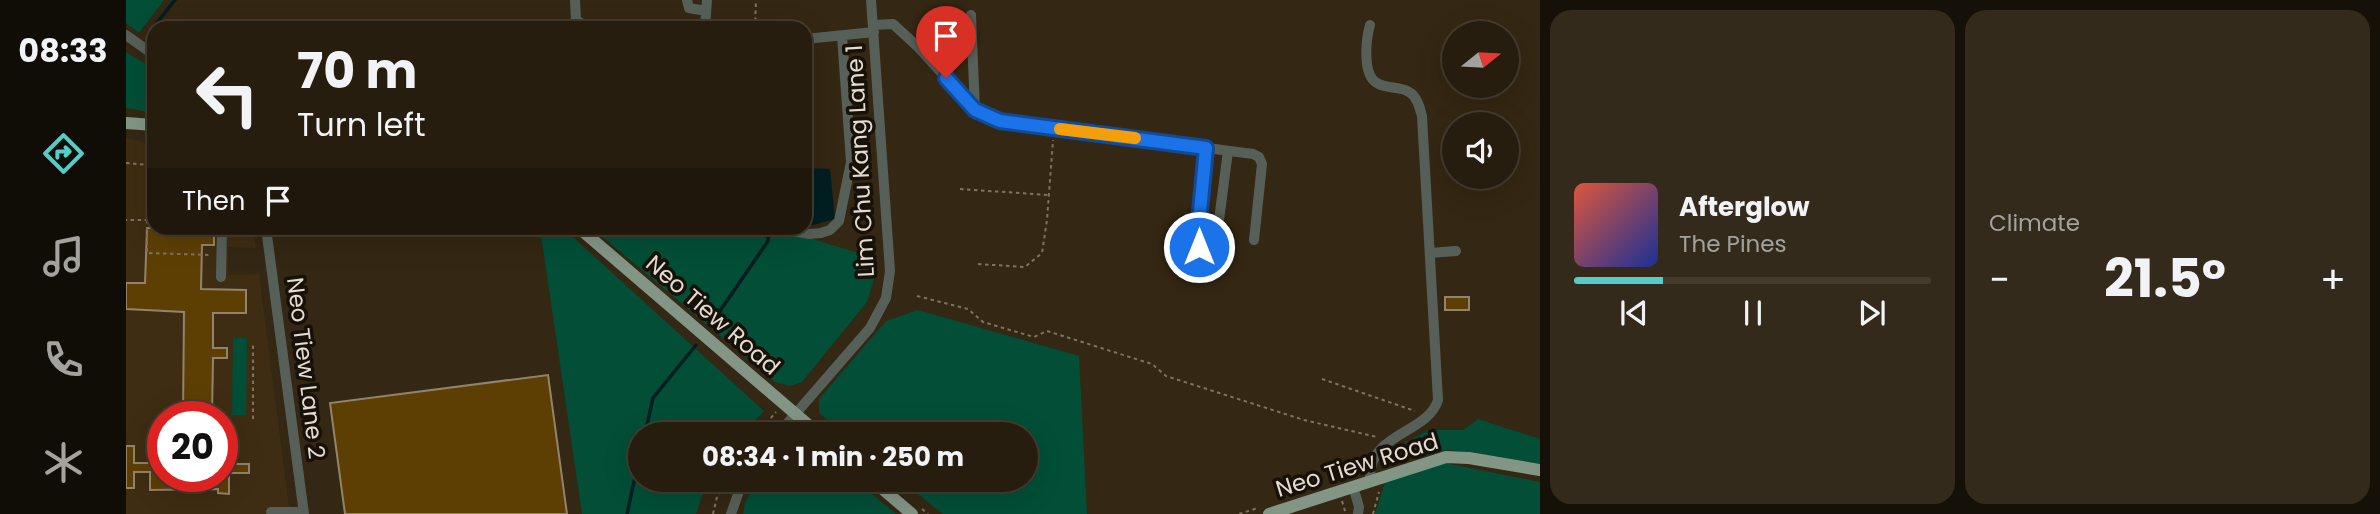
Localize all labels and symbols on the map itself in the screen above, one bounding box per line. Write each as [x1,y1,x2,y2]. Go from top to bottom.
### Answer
pin [916,6,976,78]
north arrow [1442,21,1519,98]
street label: Lim Chu Kang Lane 1 [838,44,882,278]
position arrow [1162,210,1236,284]
street label: Neo Tiew Road [639,248,787,382]
street label: Neo Tiew Lane 2 [279,275,333,461]
speed limit sign: 20 [147,401,238,492]
street label: Neo Tiew Road [1272,425,1442,505]

